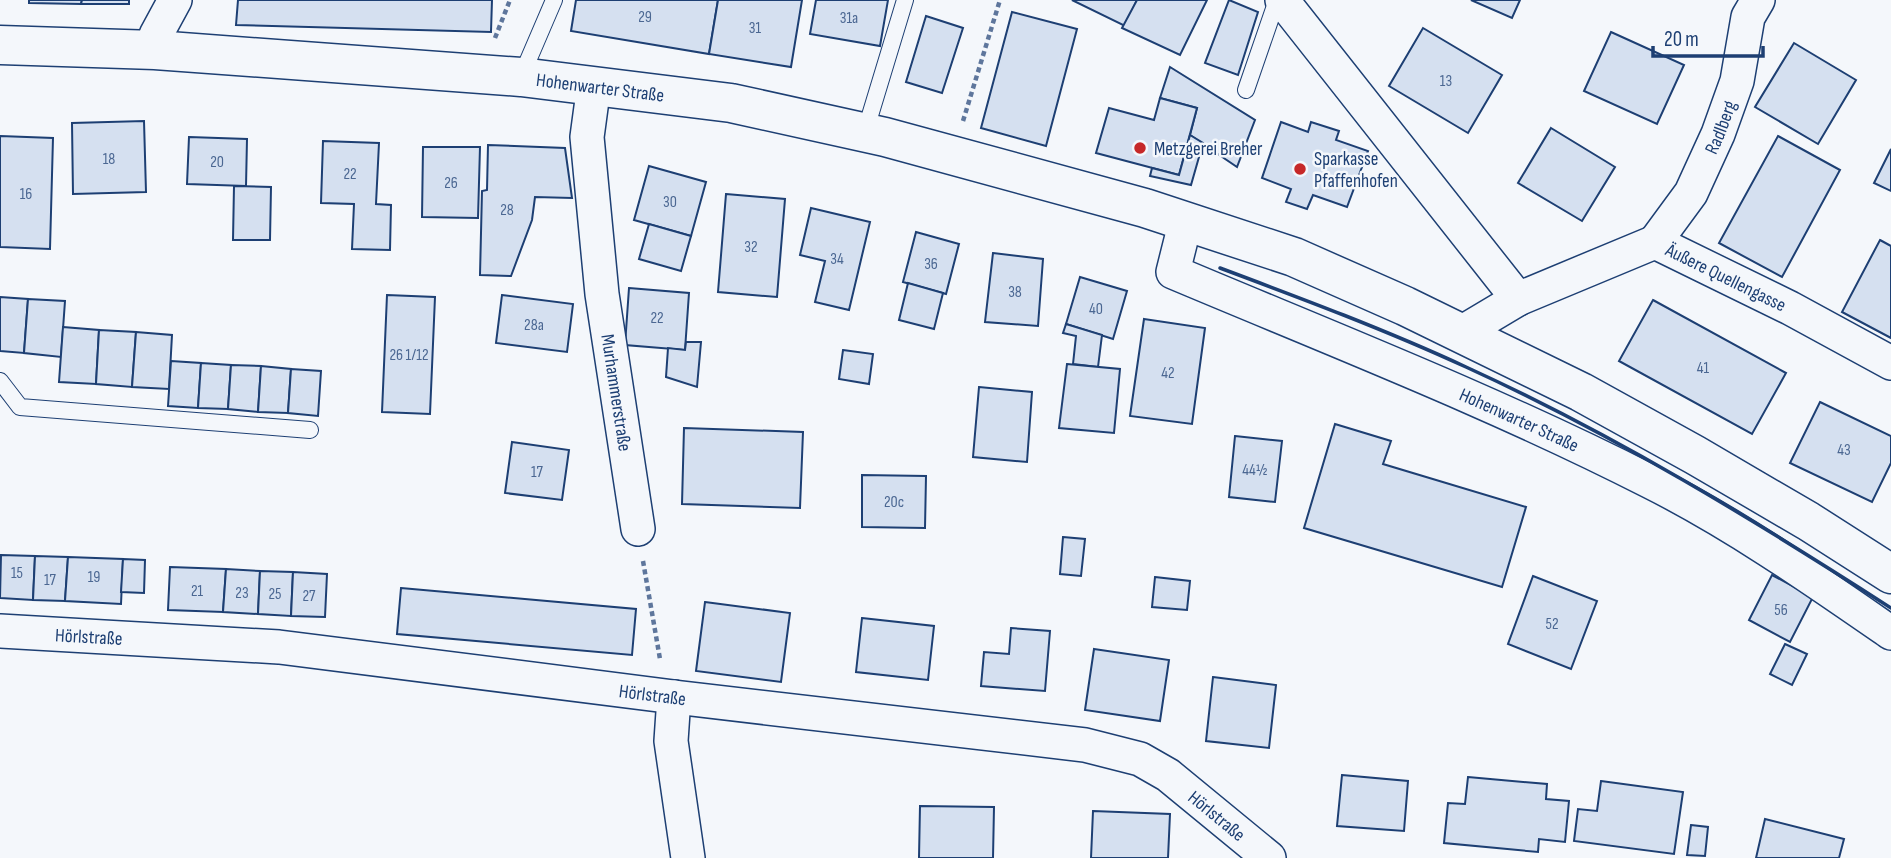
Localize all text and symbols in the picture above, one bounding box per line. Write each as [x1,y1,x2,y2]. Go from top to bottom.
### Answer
house number: 29 [638,8,652,27]
house number: 31a [840,9,858,28]
scale bar [1653,14,1763,58]
house number: 31 [749,19,762,38]
text: 20 m [1664,27,1699,52]
street label: Hohenwarter Straße [535,69,665,108]
house number: 13 [1440,72,1452,91]
street label: Radlberg [1700,97,1742,158]
place label: Metzgerei Breher [1154,138,1263,161]
marker: Metzgerei Breher [1132,140,1148,156]
place label: Sparkasse Pfaffenhofen [1314,148,1398,193]
house number: 18 [103,150,115,169]
house number: 20 [210,153,224,172]
marker: Sparkasse Pfaffenhofen [1292,161,1308,177]
house number: 22 [343,165,357,184]
house number: 26 [444,174,458,193]
house number: 16 [20,185,32,204]
house number: 30 [663,193,677,212]
house number: 28 [500,201,514,220]
house number: 32 [744,238,758,257]
street label: Äußere Quellengasse [1661,239,1789,317]
house number: 34 [830,250,844,269]
house number: 36 [924,255,938,274]
house number: 38 [1008,283,1022,302]
house number: 40 [1089,300,1103,319]
house number: 22 [650,309,664,328]
house number: 28a [524,316,544,335]
street label: Murhammerstraße [595,333,636,453]
house number: 26 1/12 [389,346,429,365]
house number: 41 [1697,359,1710,378]
house number: 42 [1161,364,1175,383]
street label: Hohenwarter Straße [1455,384,1582,458]
house number: 43 [1837,441,1851,460]
house number: 44½ [1242,461,1268,480]
house number: 17 [531,463,544,482]
house number: 20c [884,493,904,512]
house number: 15 [11,564,23,583]
house number: 19 [88,568,100,587]
house number: 17 [44,571,57,590]
house number: 21 [191,582,204,601]
house number: 23 [235,584,249,603]
house number: 25 [268,585,282,604]
house number: 27 [302,587,316,606]
house number: 56 [1774,601,1788,620]
house number: 52 [1545,615,1559,634]
street label: Hörlstraße [55,624,123,651]
street label: Hörlstraße [618,680,687,711]
street label: Hörlstraße [1183,786,1249,847]

